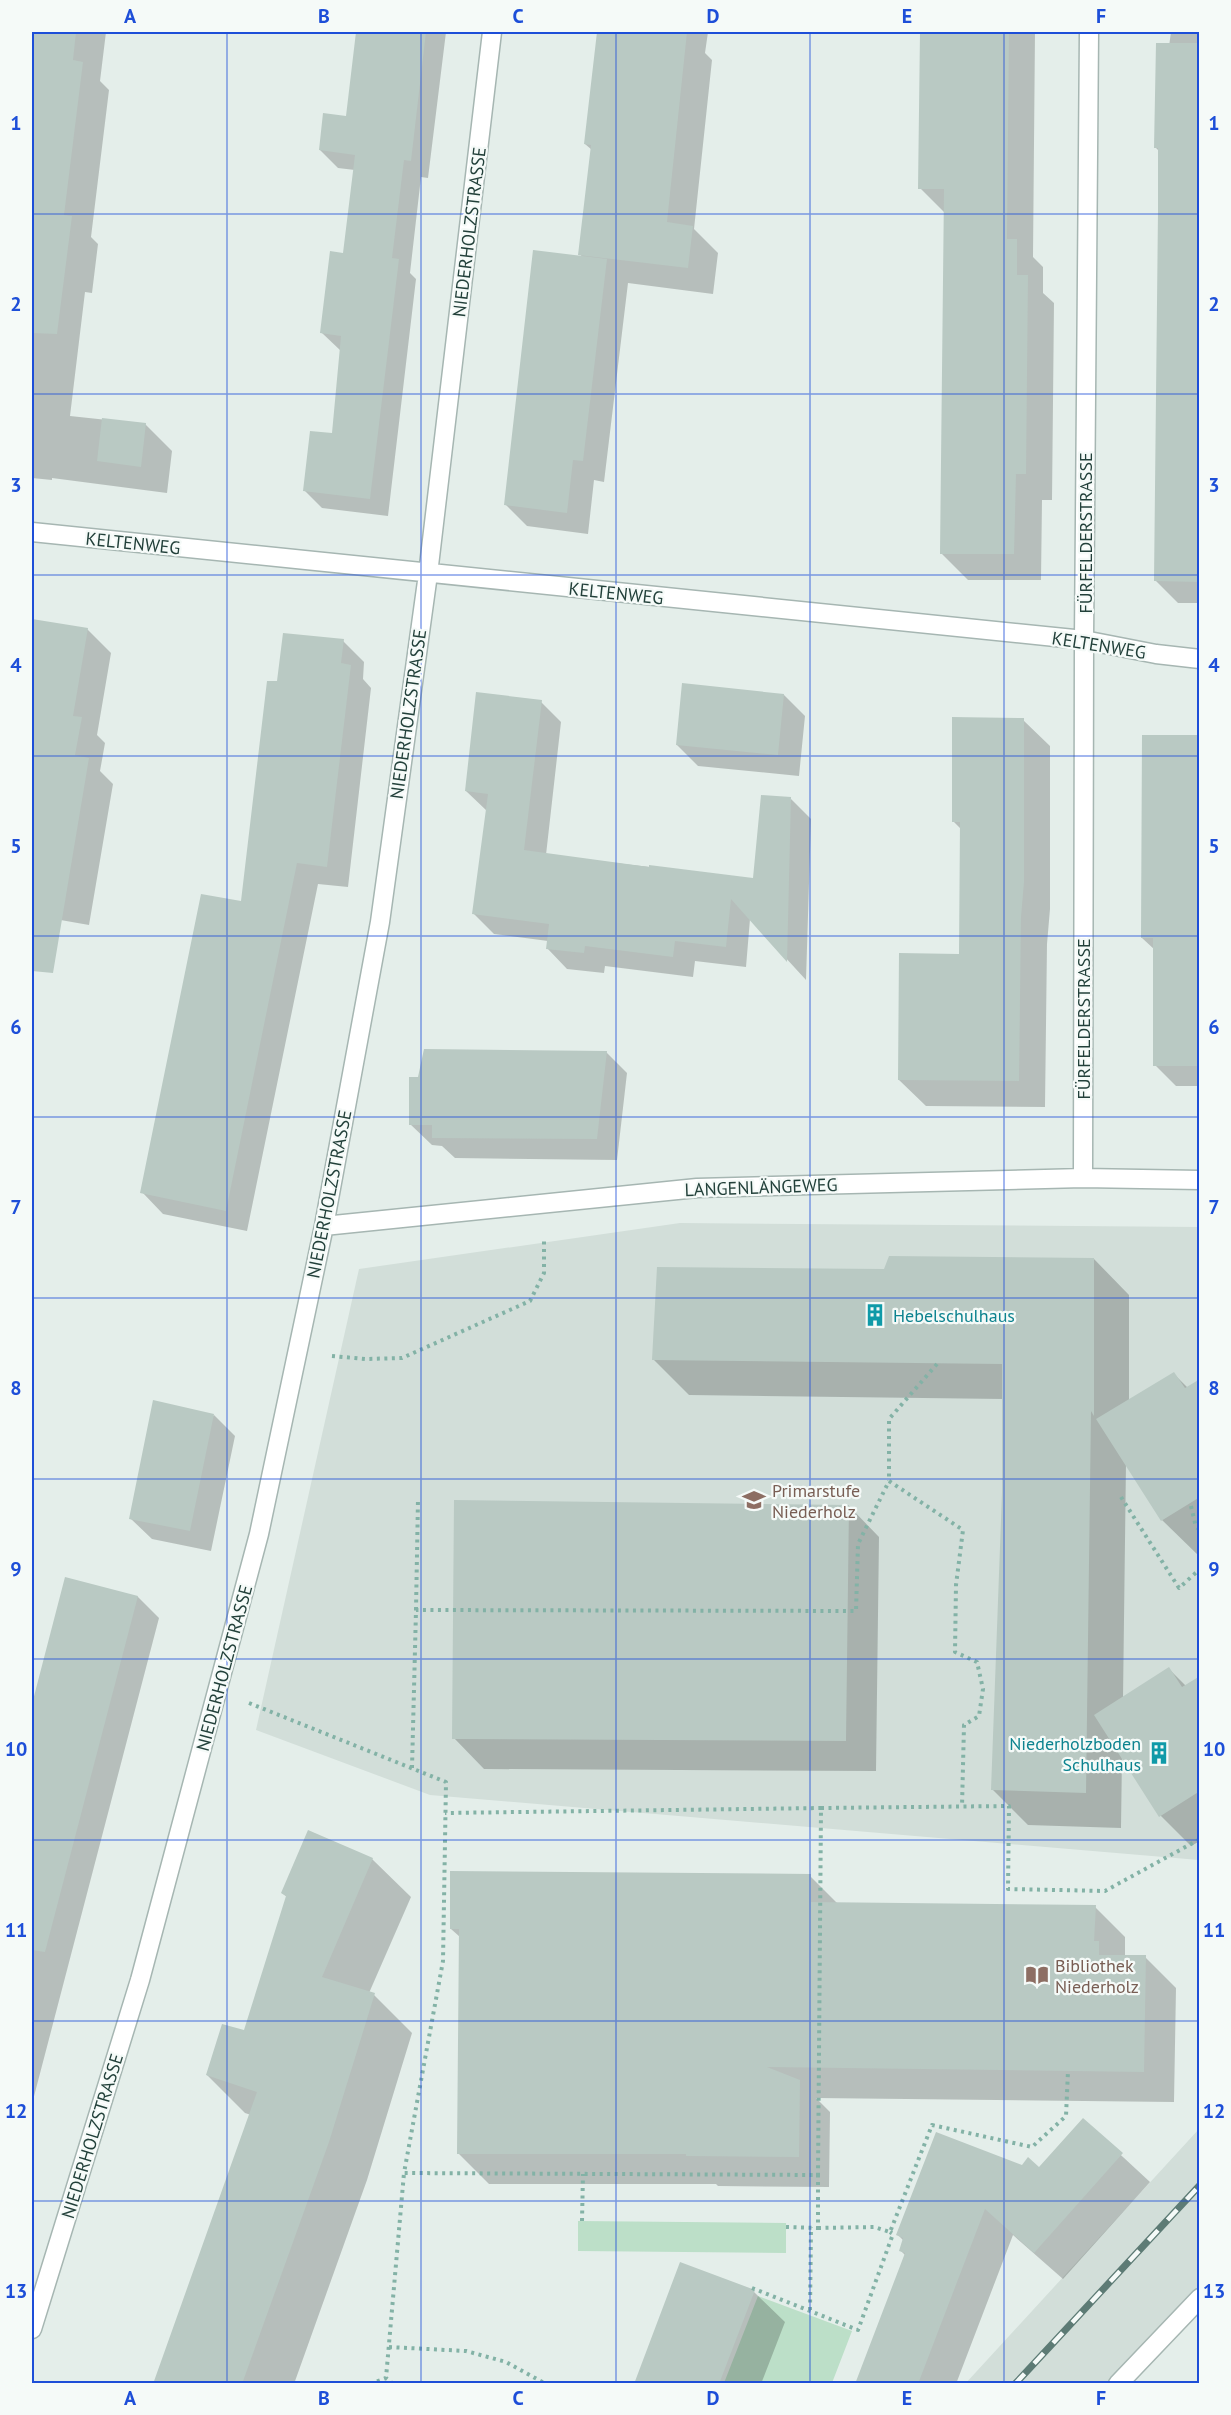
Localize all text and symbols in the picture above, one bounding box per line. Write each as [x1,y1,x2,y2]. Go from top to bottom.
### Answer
text: A [124,3,137,29]
text: B [318,3,330,29]
text: C [512,3,524,29]
text: D [707,3,720,29]
text: E [902,3,912,29]
text: F [1096,3,1106,29]
text: 1 [10,110,22,136]
text: 1 [1208,110,1220,136]
street label: NIEDERHOLZSTRASSE [447,146,491,318]
text: 2 [10,291,22,317]
text: 2 [1208,291,1220,317]
street label: FÜRFELDERSTRASSE [1074,452,1097,614]
text: 3 [10,472,22,498]
text: 3 [1208,472,1220,498]
street label: KELTENWEG [85,527,181,559]
street label: KELTENWEG [568,577,664,609]
street label: KELTENWEG [1050,626,1148,664]
street label: NIEDERHOLZSTRASSE [385,628,431,800]
text: 4 [10,652,22,678]
text: 4 [1208,652,1220,678]
text: 5 [10,833,22,859]
text: 5 [1208,833,1220,859]
street label: FÜRFELDERSTRASSE [1072,938,1095,1100]
text: 6 [10,1014,22,1040]
text: 6 [1208,1014,1220,1040]
street label: NIEDERHOLZSTRASSE [301,1108,357,1280]
street label: LANGENLÄNGEWEG [684,1173,838,1201]
text: 7 [10,1194,22,1220]
text: 7 [1208,1194,1220,1220]
building icon: Hebelschulhaus [862,1302,888,1328]
place label: Hebelschulhaus [893,1304,1015,1327]
text: 8 [10,1375,22,1401]
text: 8 [1208,1375,1220,1401]
place label: Primarstufe Niederholz [772,1479,860,1523]
school or university icon: Primarstufe Niederholz [741,1487,767,1513]
text: 9 [10,1556,22,1582]
text: 9 [1208,1556,1220,1582]
street label: NIEDERHOLZSTRASSE [191,1582,257,1754]
place label: Niederholzboden Schulhaus [1009,1732,1141,1776]
text: 10 [5,1736,27,1762]
text: 10 [1203,1736,1225,1762]
building icon: Niederholzboden Schulhaus [1146,1740,1172,1766]
text: 11 [5,1917,27,1943]
text: 11 [1203,1917,1225,1943]
place label: Bibliothek Niederholz [1055,1954,1139,1998]
library icon: Bibliothek Niederholz [1024,1962,1050,1988]
street label: NIEDERHOLZSTRASSE [56,2051,128,2221]
text: 12 [5,2098,27,2124]
text: 12 [1203,2098,1225,2124]
text: 13 [5,2278,27,2304]
text: 13 [1203,2278,1225,2304]
text: A [124,2385,137,2411]
text: B [318,2385,330,2411]
text: C [512,2385,524,2411]
text: D [707,2385,720,2411]
text: E [902,2385,912,2411]
text: F [1096,2385,1106,2411]

